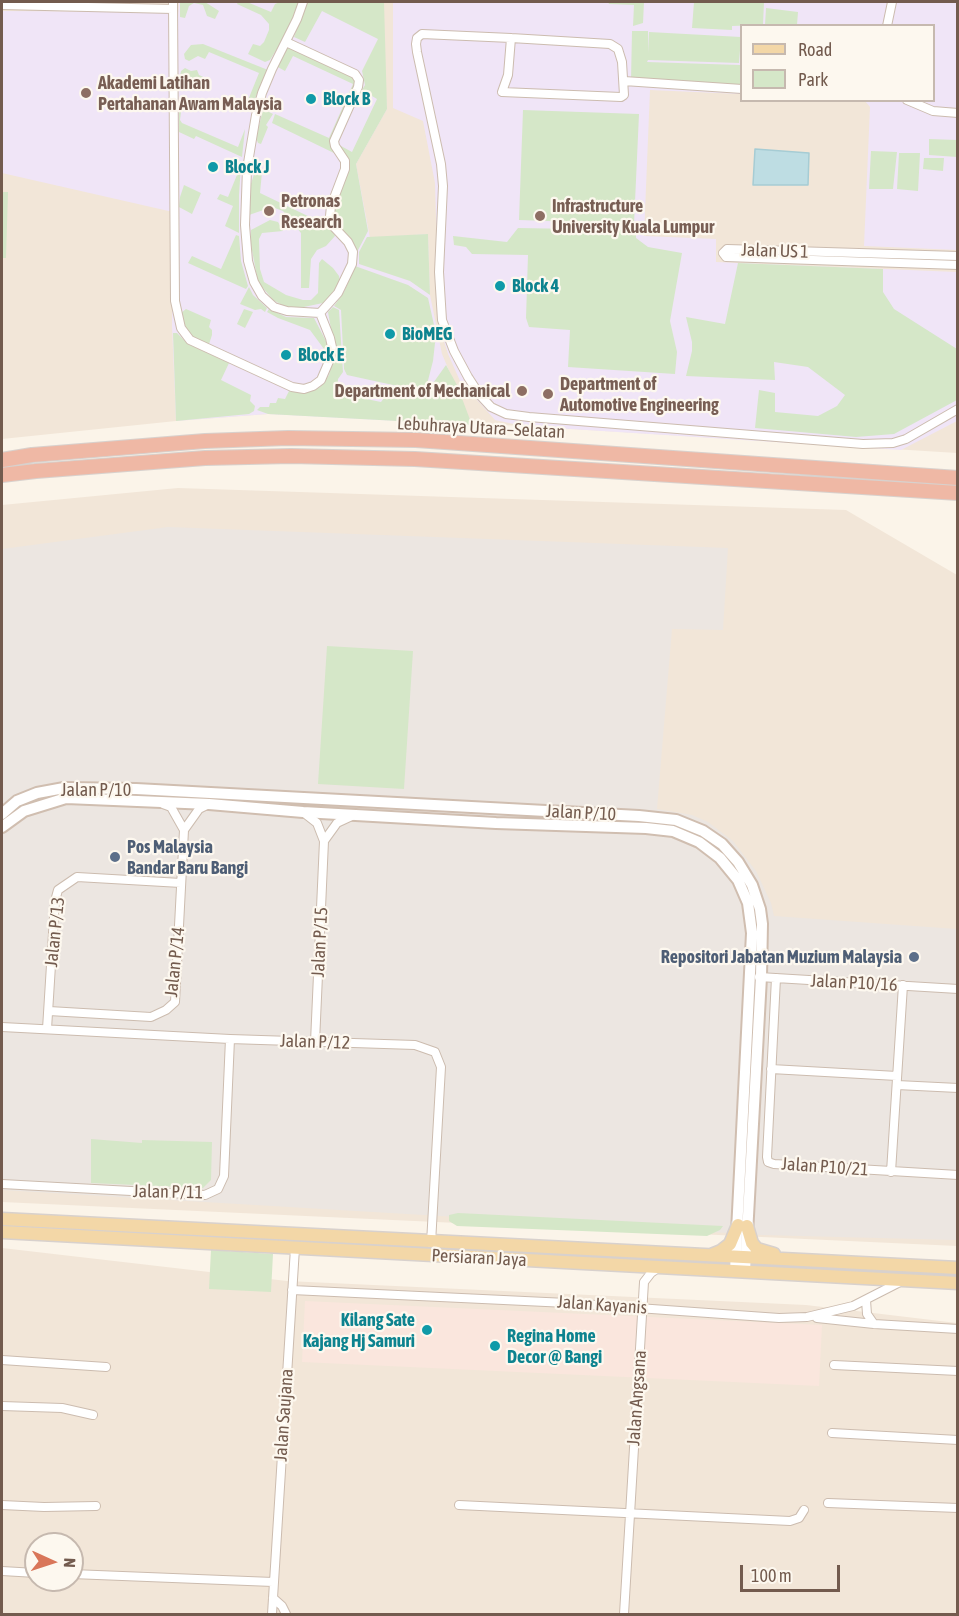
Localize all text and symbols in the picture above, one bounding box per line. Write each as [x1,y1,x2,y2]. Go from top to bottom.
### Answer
legend [740,24,935,102]
text: Road [798,39,832,60]
text: Park [798,69,828,90]
place label: Akademi Latihan Pertahanan Awam Malaysia [98,72,282,115]
marker: Akademi Latihan Pertahanan Awam Malaysia [79,86,93,100]
place label: Block B [323,88,370,110]
marker: Block B [304,92,318,106]
place label: Block J [225,156,269,178]
marker: Block J [206,160,220,174]
place label: Petronas Research [281,190,342,232]
place label: Infrastructure University Kuala Lumpur [552,195,714,238]
marker: Petronas Research [262,204,276,218]
marker: Infrastructure University Kuala Lumpur [533,209,547,223]
street label: Jalan US 1 [741,239,809,263]
place label: Block 4 [512,275,559,297]
marker: Block 4 [493,279,507,293]
place label: BioMEG [402,323,452,345]
marker: BioMEG [383,327,397,341]
place label: Block E [298,344,344,366]
marker: Block E [279,348,293,362]
place label: Department of Automotive Engineering [560,373,719,416]
place label: Department of Mechanical [335,380,510,402]
marker: Department of Mechanical [515,384,529,398]
marker: Department of Automotive Engineering [541,387,555,401]
street label: Lebuhraya Utara–Selatan [396,413,566,443]
street label: Jalan P/10 [61,779,131,801]
street label: Jalan P/10 [545,800,617,826]
place label: Pos Malaysia Bandar Baru Bangi [127,836,248,878]
marker: Pos Malaysia Bandar Baru Bangi [108,850,122,864]
street label: Jalan P/13 [41,896,69,968]
street label: Jalan P/15 [307,906,333,978]
street label: Jalan P/14 [161,926,189,998]
place label: Repositori Jabatan Muzium Malaysia [661,946,902,968]
marker: Repositori Jabatan Muzium Malaysia [907,950,921,964]
street label: Jalan P10/16 [810,970,898,996]
street label: Jalan P/12 [279,1030,351,1054]
street label: Jalan P10/21 [781,1153,869,1181]
street label: Jalan P/11 [133,1181,203,1203]
street label: Persiaran Jaya [431,1245,527,1271]
street label: Jalan Kayanis [556,1291,648,1319]
place label: Kilang Sate Kajang Hj Samuri [303,1309,415,1352]
marker: Kilang Sate Kajang Hj Samuri [420,1323,434,1337]
place label: Regina Home Decor @ Bangi [507,1325,602,1368]
marker: Regina Home Decor @ Bangi [488,1339,502,1353]
street label: Jalan Angsana [623,1350,651,1446]
street label: Jalan Saujana [270,1368,298,1462]
north arrow [24,1532,84,1592]
scale bar [743,1553,844,1591]
text: N [61,1558,79,1568]
text: 100 m [751,1565,792,1586]

